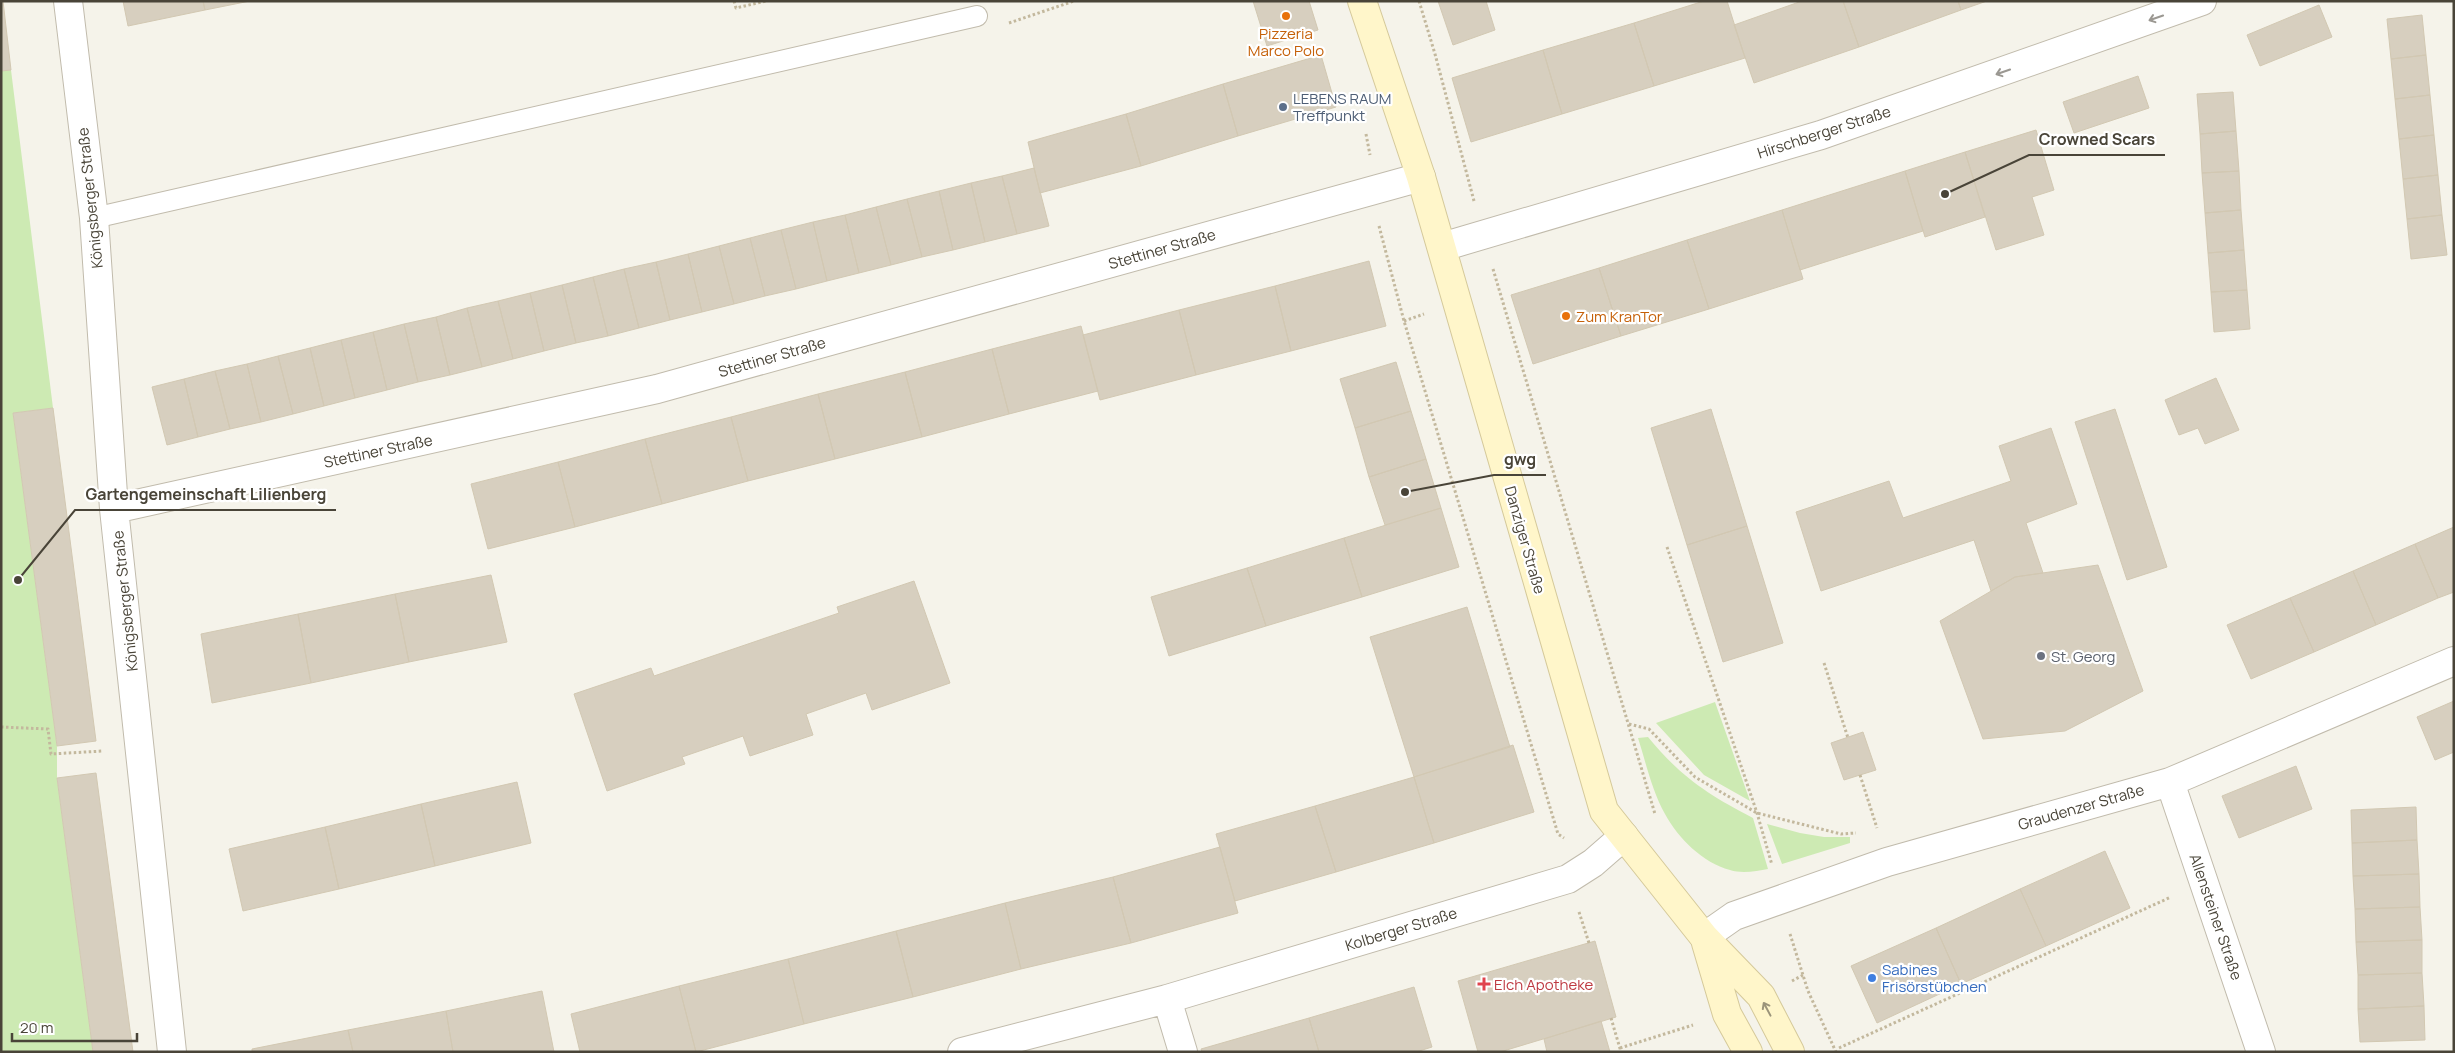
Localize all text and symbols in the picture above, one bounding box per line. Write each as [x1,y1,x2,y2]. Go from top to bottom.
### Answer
marker: Pizzeria Marco Polo [1280,10,1292,22]
one-way arrow [2149,14,2164,23]
place label: Pizzeria Marco Polo [1248,23,1324,61]
one-way arrow [1995,68,2011,77]
place label: LEBENS RAUM Treffpunkt [1293,88,1391,126]
street label: Hirschberger Straße [1755,100,1894,163]
marker: LEBENS RAUM Treffpunkt [1277,101,1289,113]
callout: Crowned Scars [2029,124,2165,155]
street label: Königsberger Straße [72,126,108,270]
text: Crowned Scars [2039,128,2156,150]
street label: Stettiner Straße [1106,224,1218,274]
place label: Zum KranTor [1576,306,1663,327]
marker: Zum KranTor [1560,310,1572,322]
street label: Stettiner Straße [716,332,828,382]
street label: Stettiner Straße [322,429,435,473]
callout: gwg [1494,444,1546,475]
text: gwg [1504,448,1536,470]
callout: Gartengemeinschaft Lilienberg [75,479,336,510]
text: Gartengemeinschaft Lilienberg [86,483,326,505]
street label: Danziger Straße [1500,484,1550,597]
street label: Königsberger Straße [107,529,143,673]
place label: St. Georg [2051,646,2115,667]
marker: St. Georg [2035,650,2047,662]
street label: Graudenzer Straße [2016,779,2147,835]
street label: Allensteiner Straße [2185,851,2248,983]
street label: Kolberger Straße [1342,902,1460,956]
place label: Sabines Frisörstübchen [1882,959,1987,997]
marker: Sabines Frisörstübchen [1866,972,1878,984]
place label: Elch Apotheke [1494,974,1593,995]
marker: Elch Apotheke [1478,978,1490,990]
one-way arrow [1762,1001,1772,1016]
scale bar [12,1010,138,1042]
text: 20 m [20,1017,53,1038]

